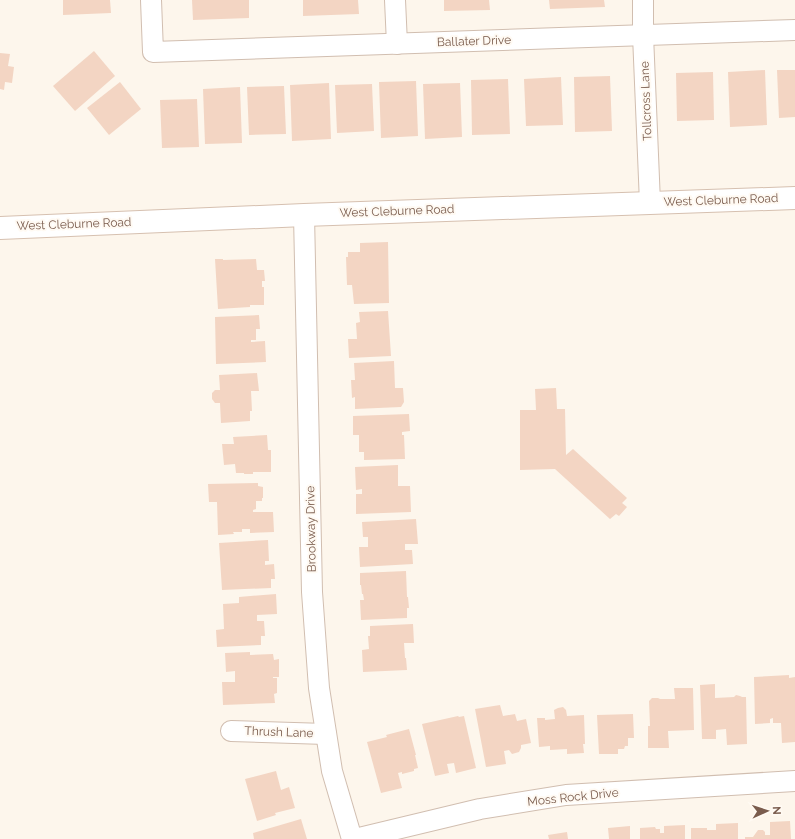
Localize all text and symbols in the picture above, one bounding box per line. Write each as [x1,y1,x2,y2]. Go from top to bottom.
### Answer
street label: Ballater Drive [437,33,511,49]
street label: Tollcross Lane [638,61,654,141]
street label: West Cleburne Road [663,191,779,209]
street label: West Cleburne Road [339,202,455,220]
street label: West Cleburne Road [16,215,132,233]
street label: Brookway Drive [303,486,319,572]
street label: Thrush Lane [244,724,314,740]
street label: Moss Rock Drive [527,785,619,809]
north arrow [747,791,787,831]
text: N [770,806,783,815]

